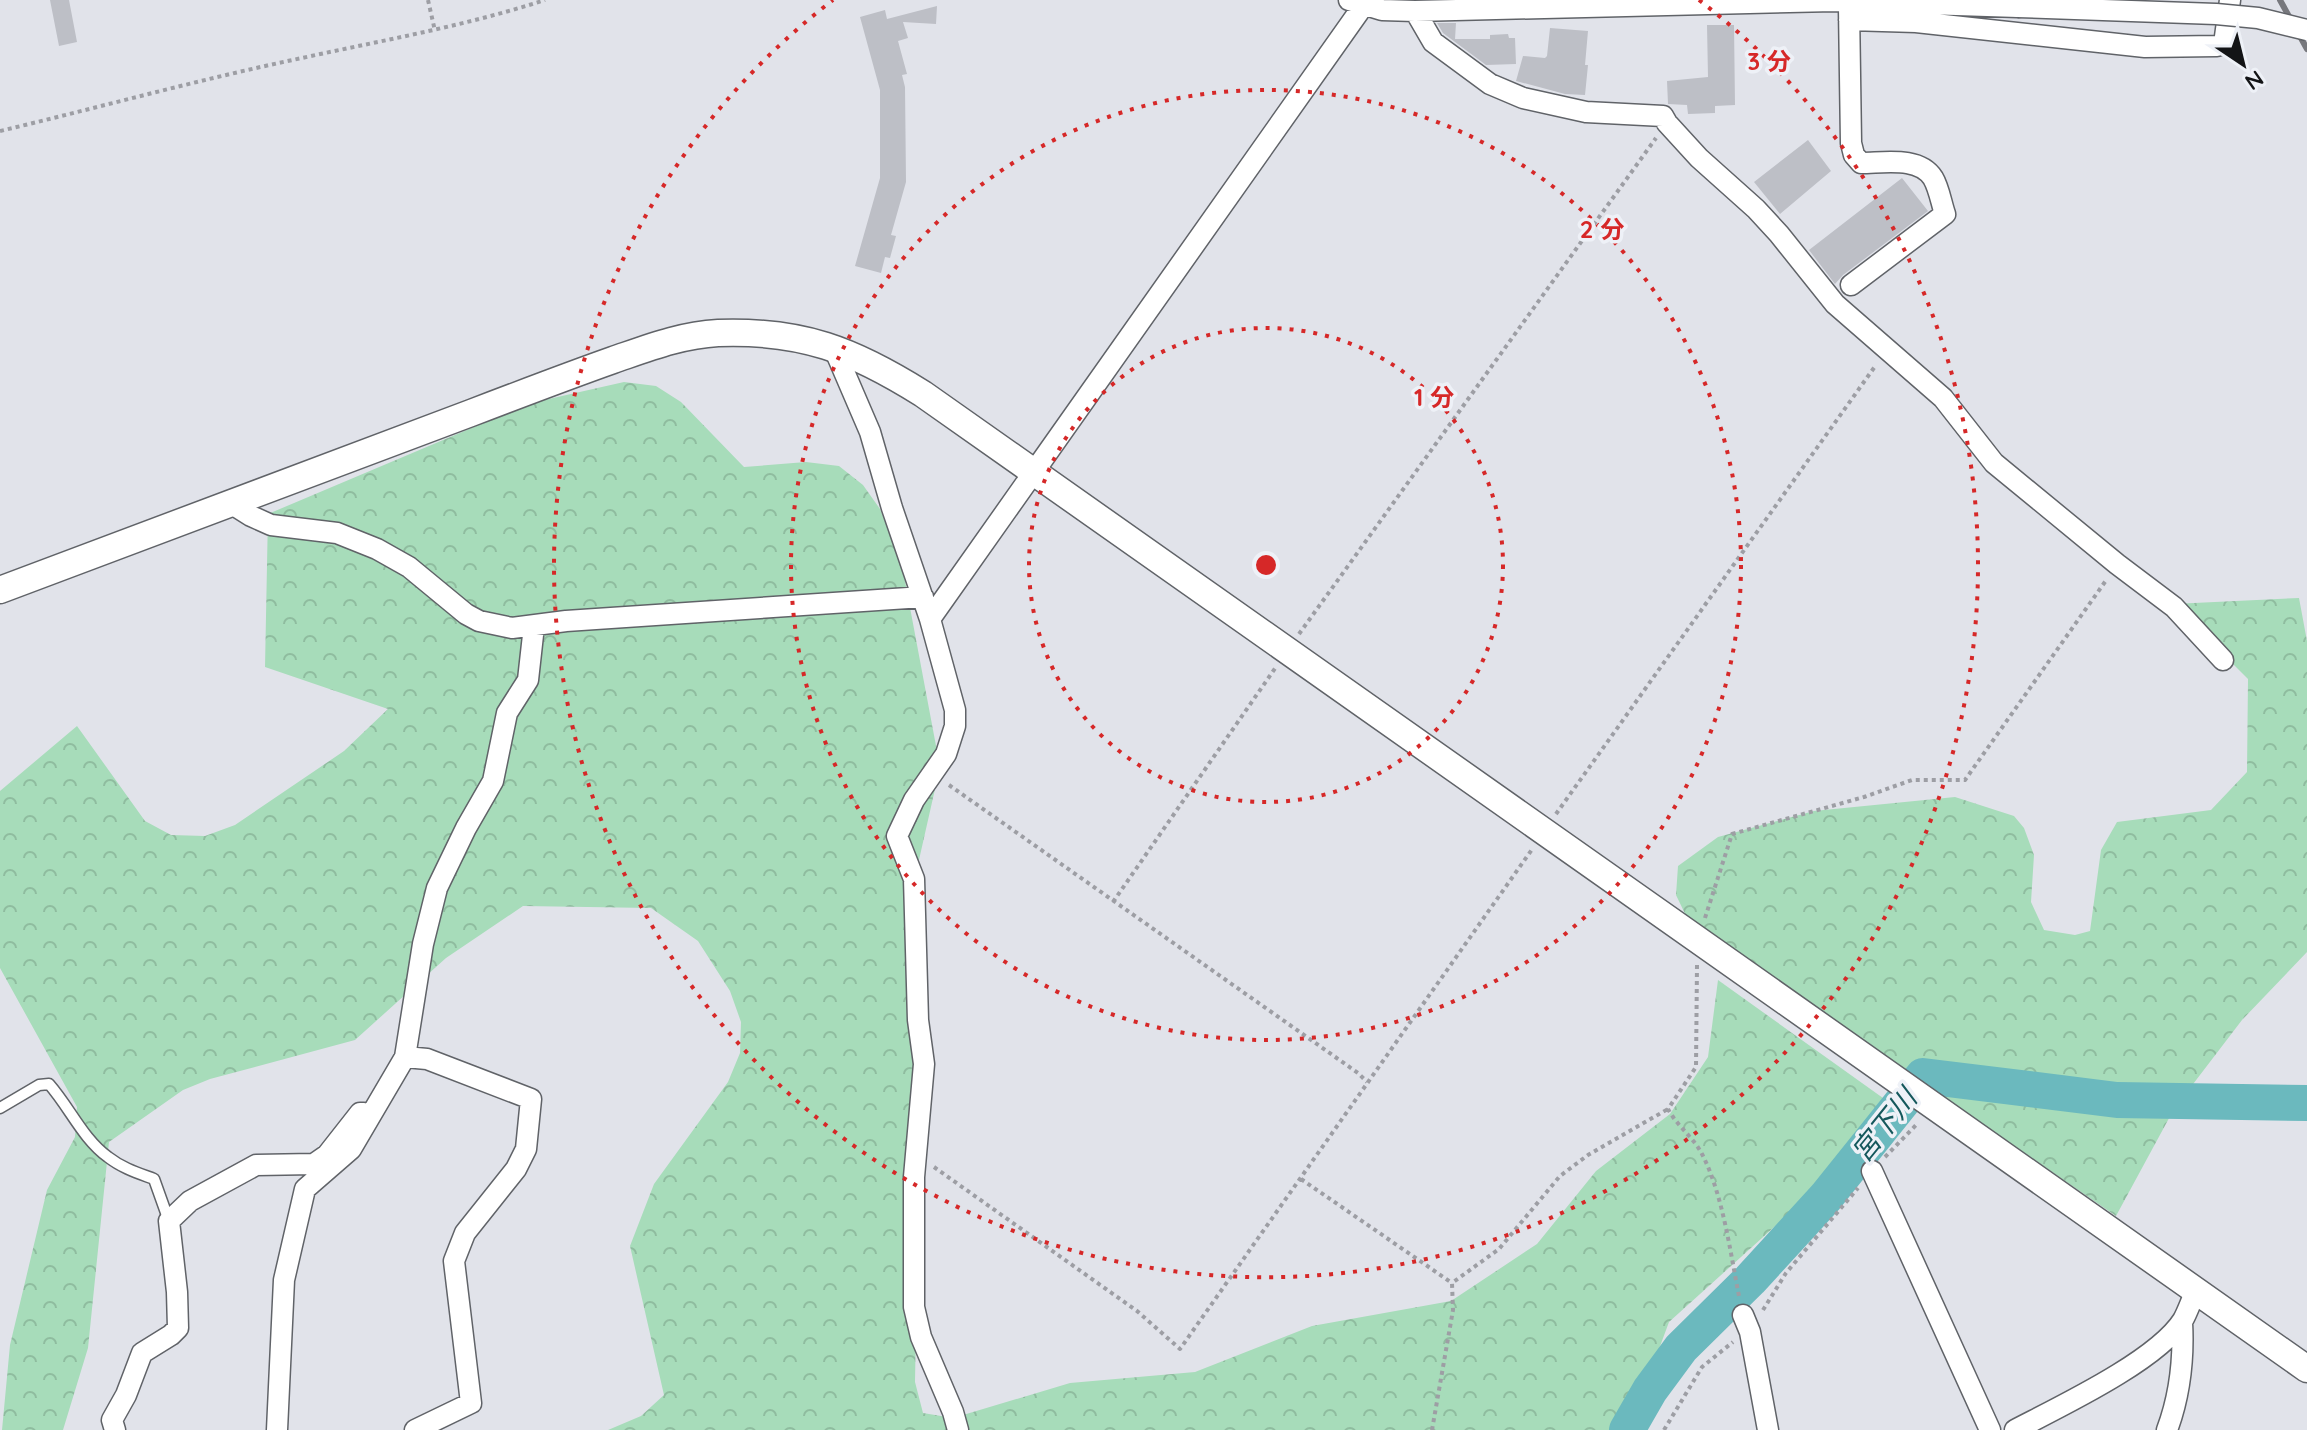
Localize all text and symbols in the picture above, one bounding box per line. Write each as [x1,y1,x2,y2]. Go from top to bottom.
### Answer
north arrow [2203,24,2283,104]
text: 3 分 [1747,46,1791,76]
text: N [2240,64,2269,96]
text: 2 分 [1580,214,1624,244]
text: 1 分 [1414,382,1454,412]
centre of rings [1252,551,1280,579]
water label: 宮下川 [1844,1079,1926,1168]

